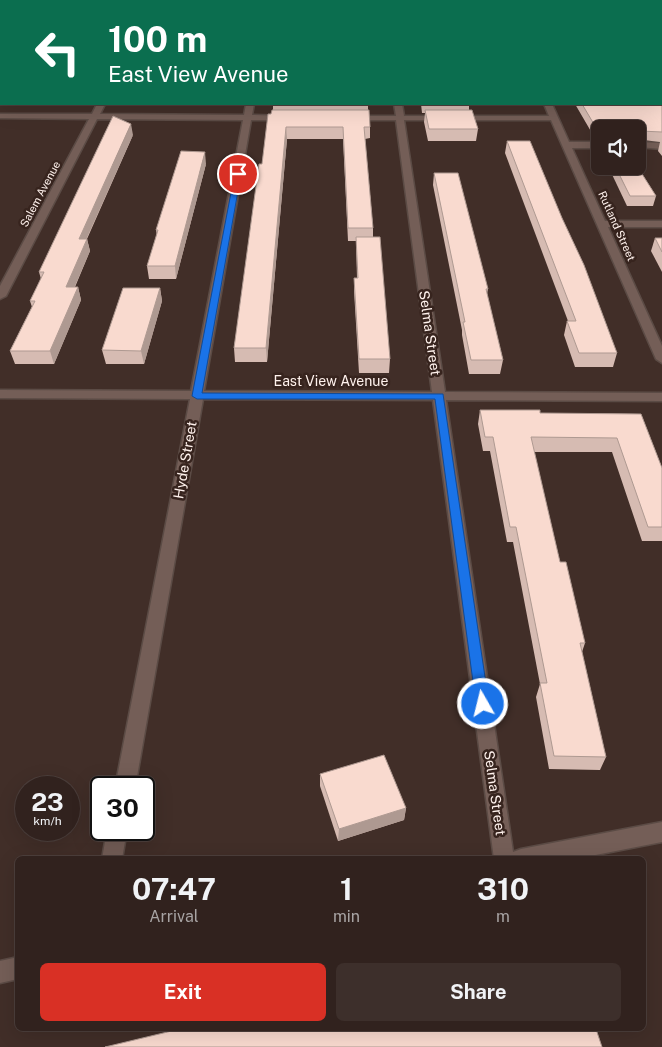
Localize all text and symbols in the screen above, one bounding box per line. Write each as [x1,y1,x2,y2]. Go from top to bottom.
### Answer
text: 100 m [108,19,207,60]
icon: left [25,20,90,85]
text: East View Avenue [108,61,288,87]
map controls [591,120,646,175]
button: sound [591,120,646,175]
pin [217,153,259,195]
street label: Salem Avenue [18,159,62,229]
icon: arrive [224,160,252,188]
street label: Rutland Street [596,189,638,263]
street label: Selma Street [416,289,444,377]
street label: East View Avenue [274,373,388,389]
street label: Hyde Street [170,420,200,500]
position arrow [456,677,508,729]
street label: Selma Street [481,749,509,837]
speed limit sign: 30 [90,776,155,841]
text: 23 [31,787,64,817]
text: km/h [33,814,62,828]
text: 07:47 [132,871,216,907]
text: 1 [340,871,353,907]
text: 310 [477,871,529,907]
text: Arrival [149,907,199,926]
text: min [333,907,360,926]
text: m [496,907,510,926]
button: Exit [40,963,326,1021]
button: Share [336,963,621,1021]

